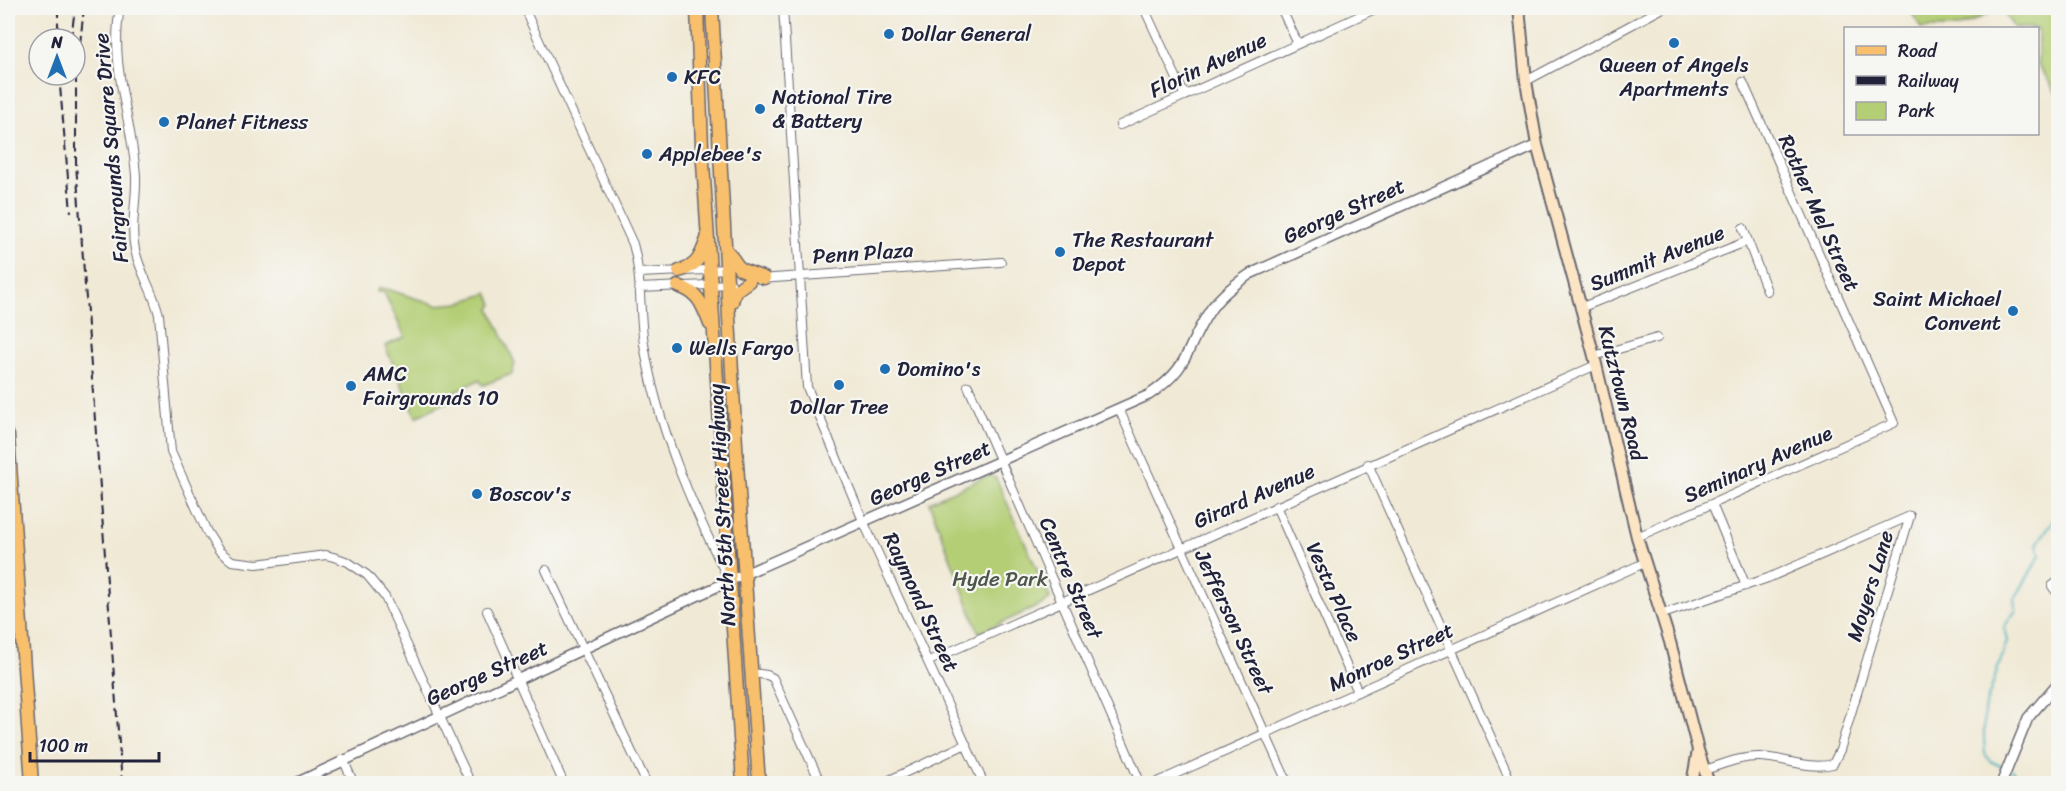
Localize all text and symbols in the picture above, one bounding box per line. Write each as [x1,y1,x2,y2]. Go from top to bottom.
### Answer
place label: Dollar General [901,15,1032,53]
street label: Florin Avenue [1143,21,1273,109]
north arrow [27,27,87,87]
marker: Dollar General [882,27,896,41]
legend [1844,27,2039,135]
text: N [50,28,63,57]
street label: Fairgrounds Square Drive [82,31,140,265]
text: Road [1898,35,1938,67]
marker: Queen of Angels Apartments [1667,36,1681,50]
place label: Queen of Angels Apartments [1600,46,1749,108]
place label: KFC [684,58,721,96]
text: Railway [1898,65,1960,97]
marker: KFC [665,70,679,84]
place label: National Tire & Battery [772,78,892,140]
text: Park [1898,95,1935,127]
marker: National Tire & Battery [753,102,767,116]
place label: Planet Fitness [176,103,308,141]
marker: Planet Fitness [157,115,171,129]
street label: Rother Mel Street [1767,128,1871,298]
place label: Applebee's [658,135,762,173]
marker: Applebee's [640,147,654,161]
street label: George Street [1277,167,1411,255]
street label: Summit Avenue [1583,213,1731,302]
place label: The Restaurant Depot [1072,221,1215,283]
street label: Penn Plaza [811,230,915,275]
marker: The Restaurant Depot [1053,245,1067,259]
place label: Saint Michael Convent [1873,280,2002,342]
marker: Saint Michael Convent [2006,304,2020,318]
street label: Kutztown Road [1587,321,1658,467]
place label: Wells Fargo [689,329,794,367]
marker: Wells Fargo [670,341,684,355]
place label: Domino's [897,350,981,388]
place label: AMC Fairgrounds 10 [362,355,499,417]
marker: Domino's [878,362,892,376]
marker: Dollar Tree [832,378,846,392]
marker: AMC Fairgrounds 10 [344,379,358,393]
street label: North 5th Street Highway [697,383,747,627]
place label: Dollar Tree [789,388,889,426]
street label: Seminary Avenue [1677,414,1839,514]
street label: George Street [863,429,997,517]
street label: Girard Avenue [1187,452,1321,540]
place label: Boscov's [489,475,571,513]
marker: Boscov's [470,487,484,501]
street label: Centre Street [1028,511,1114,646]
street label: Moyers Lane [1835,525,1905,646]
street label: Raymond Street [872,526,970,678]
street label: Vesta Place [1295,536,1373,649]
street label: Jefferson Street [1183,542,1285,702]
park label: Hyde Park [952,560,1049,598]
street label: Monroe Street [1322,611,1460,703]
street label: George Street [420,629,554,717]
scale bar [30,725,159,763]
text: 100 m [39,730,88,762]

